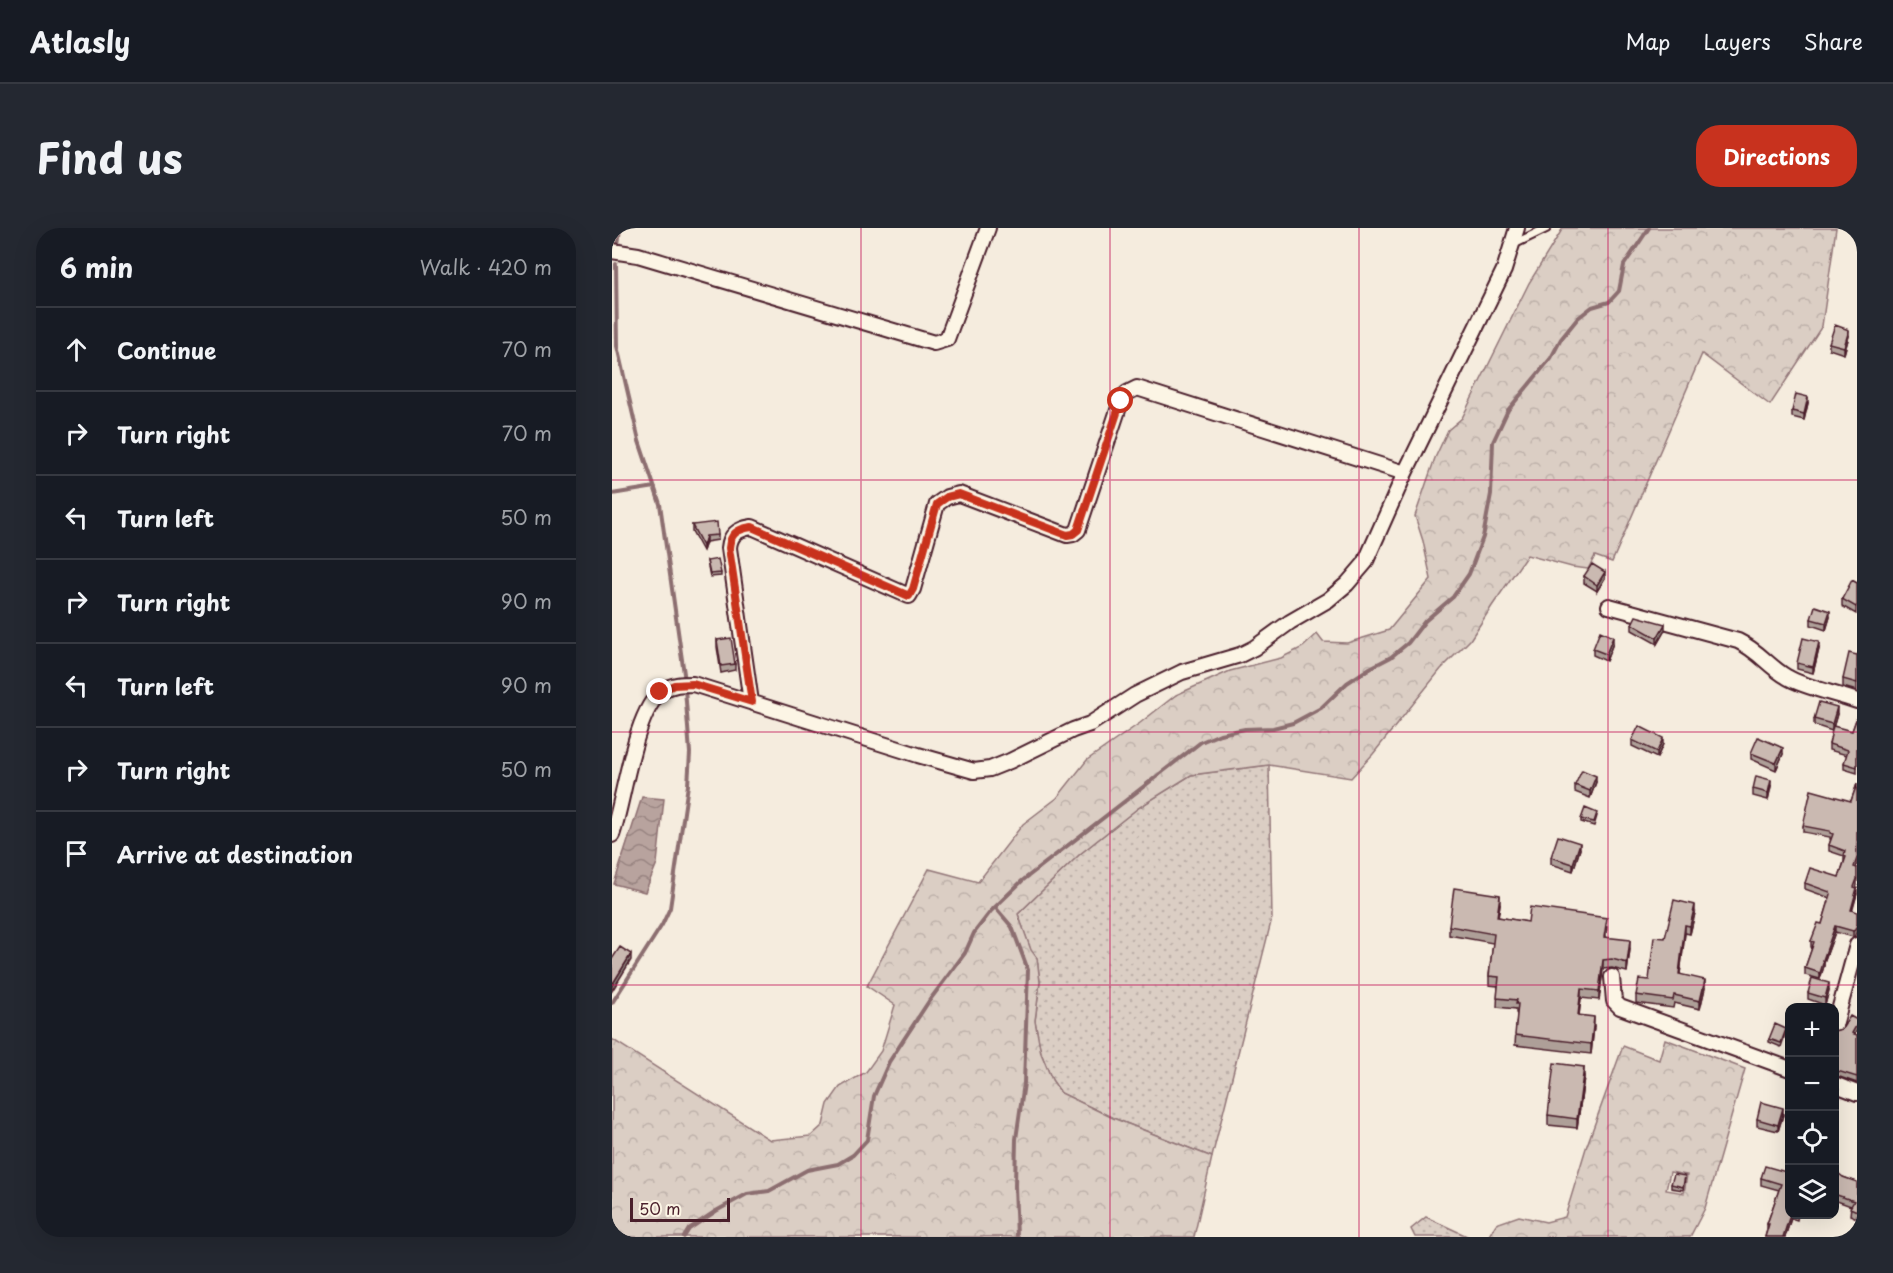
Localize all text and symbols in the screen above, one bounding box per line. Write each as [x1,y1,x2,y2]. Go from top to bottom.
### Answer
text: Atlasly [30,20,130,63]
text: Map [1626,25,1670,57]
text: Layers [1703,25,1771,57]
text: Share [1804,25,1863,57]
text: Find us [36,125,183,188]
button: Directions [1696,125,1857,187]
text: 6 min [60,248,133,287]
text: Walk · 420 m [420,252,552,282]
icon: ahead [60,333,93,366]
text: Continue [117,333,216,366]
text: 70 m [502,334,552,364]
route start [1107,387,1133,413]
icon: right [60,417,93,450]
text: Turn right [117,417,230,450]
text: 70 m [502,418,552,448]
icon: left [60,501,93,534]
text: Turn left [117,501,214,534]
text: 50 m [500,502,552,532]
icon: right [60,585,93,618]
text: Turn right [117,585,230,618]
text: 90 m [501,586,552,616]
icon: left [60,669,93,702]
text: Turn left [117,669,214,702]
text: 90 m [501,670,552,700]
route end [646,678,672,704]
icon: right [60,753,93,786]
text: Turn right [117,753,230,786]
text: 50 m [500,754,552,784]
icon: arrive [60,837,93,870]
text: Arrive at destination [117,837,353,870]
map controls [1785,1003,1839,1219]
button: + [1785,1003,1839,1057]
button: − [1785,1057,1839,1111]
button: locate [1785,1111,1839,1165]
button: layers [1785,1165,1839,1219]
scale bar [630,1195,730,1222]
text: 50 m [639,1196,680,1220]

